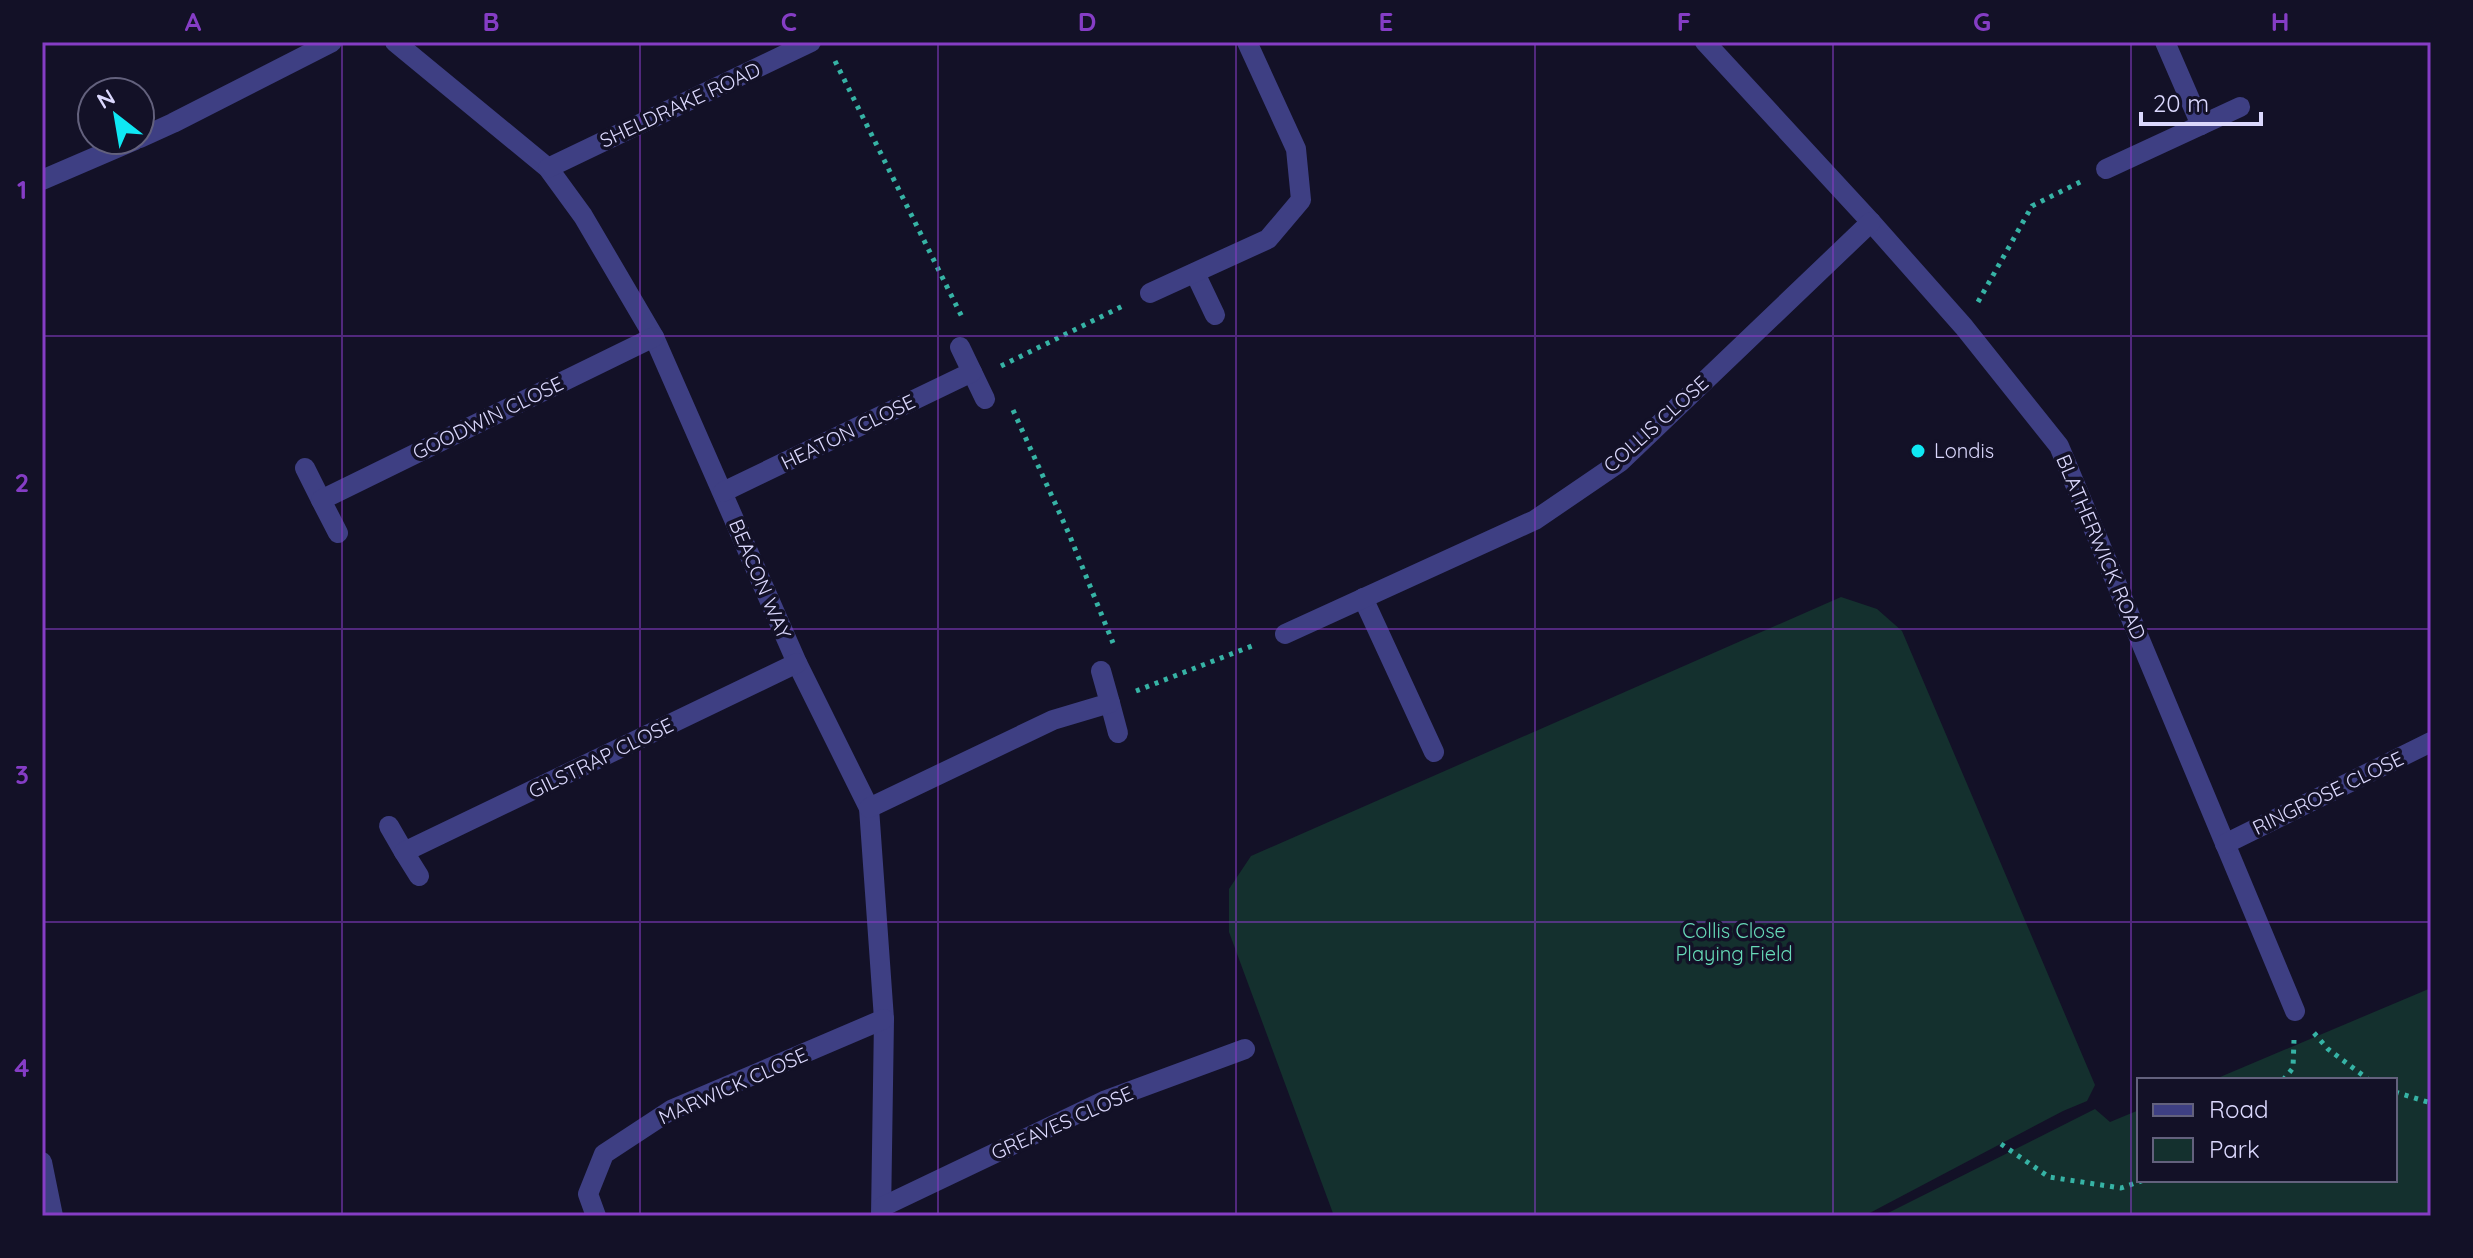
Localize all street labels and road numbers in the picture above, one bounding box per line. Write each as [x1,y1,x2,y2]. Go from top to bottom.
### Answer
street label: SHELDRAKE ROAD [595,56,764,153]
street label: GOODWIN CLOSE [408,370,567,465]
street label: COLLIS CLOSE [1598,370,1713,477]
street label: HEATON CLOSE [777,388,919,475]
street label: BLATHERWICK ROAD [2051,450,2152,643]
street label: BEACON WAY [724,515,797,642]
street label: GILSTRAP CLOSE [524,712,677,803]
street label: RINGROSE CLOSE [2248,745,2407,840]
street label: MARWICK CLOSE [654,1041,811,1130]
street label: GREAVES CLOSE [987,1080,1137,1165]

